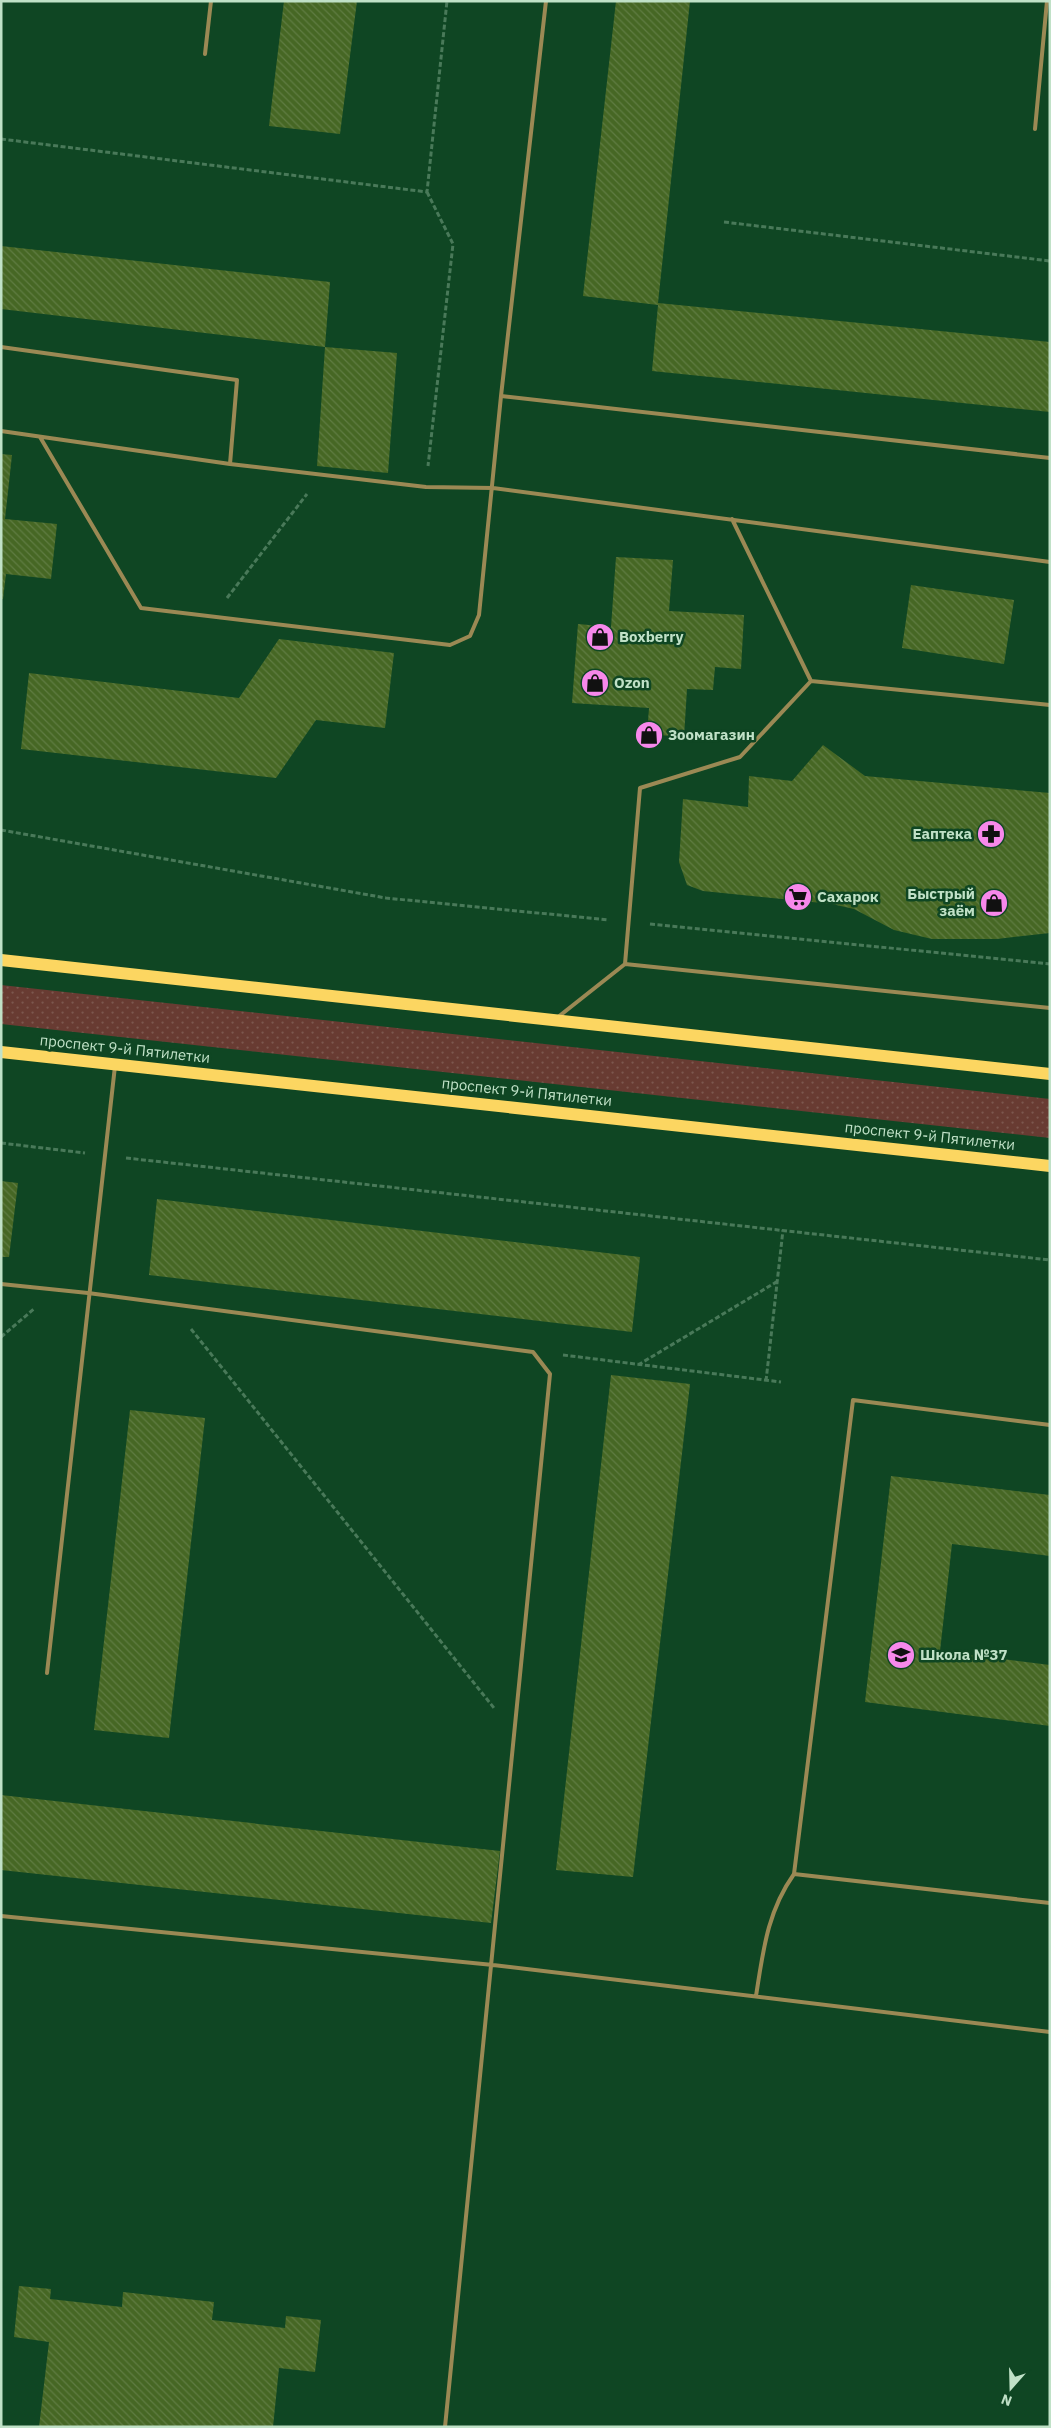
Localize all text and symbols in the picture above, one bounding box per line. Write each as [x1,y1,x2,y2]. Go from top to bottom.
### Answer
shop icon: Boxberry [585,622,615,652]
place label: Boxberry [619,627,683,646]
shop icon: Ozon [580,668,610,698]
place label: Ozon [614,673,650,692]
shop icon: Зоомагазин [634,720,664,750]
place label: Зоомагазин [668,725,755,744]
pharmacy icon: Еаптека [976,819,1006,849]
place label: Еаптека [912,824,972,843]
supermarket icon: Сахарок [783,882,813,912]
place label: Быстрый заём [907,884,975,920]
place label: Сахарок [817,887,879,906]
shop icon: Быстрый заём [979,888,1009,918]
street label: проспект 9-й Пятилетки [39,1030,211,1067]
street label: проспект 9-й Пятилетки [441,1073,613,1110]
street label: проспект 9-й Пятилетки [844,1117,1016,1154]
school or university icon: Школа №37 [886,1640,916,1670]
place label: Школа №37 [920,1645,1008,1664]
north arrow [986,2363,1036,2413]
text: N [999,2390,1014,2410]

